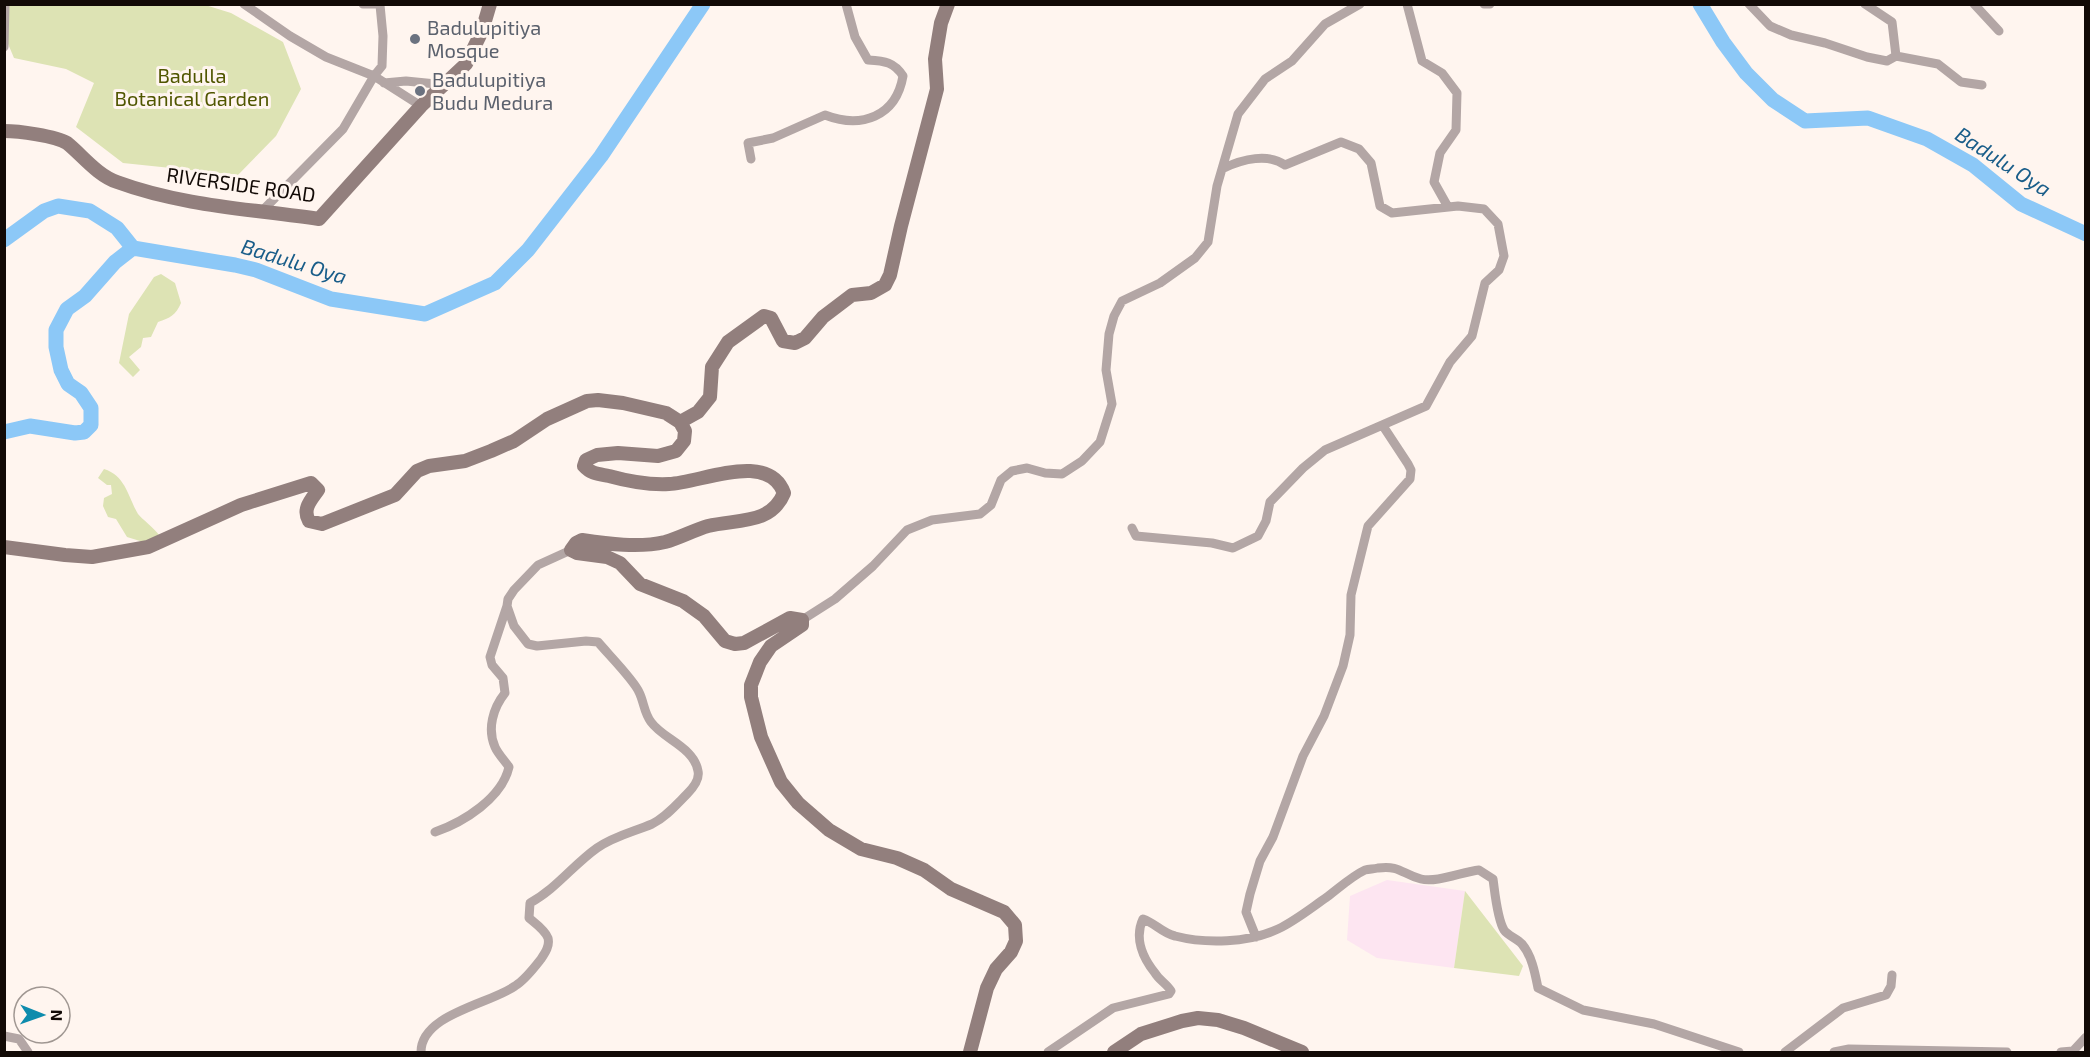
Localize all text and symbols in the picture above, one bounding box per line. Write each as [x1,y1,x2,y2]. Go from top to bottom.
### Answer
place label: Badulupitiya Mosque [427,15,541,62]
marker: Badulupitiya Mosque [408,32,422,46]
park label: Badulla Botanical Garden [115,63,269,110]
place label: Badulupitiya Budu Medura [432,67,553,114]
marker: Badulupitiya Budu Medura [413,84,427,98]
water label: Badulu Oya [1951,121,2056,202]
street label: RIVERSIDE ROAD [165,162,317,206]
water label: Badulu Oya [238,233,350,289]
north arrow [12,985,72,1045]
text: N [48,1009,67,1021]

